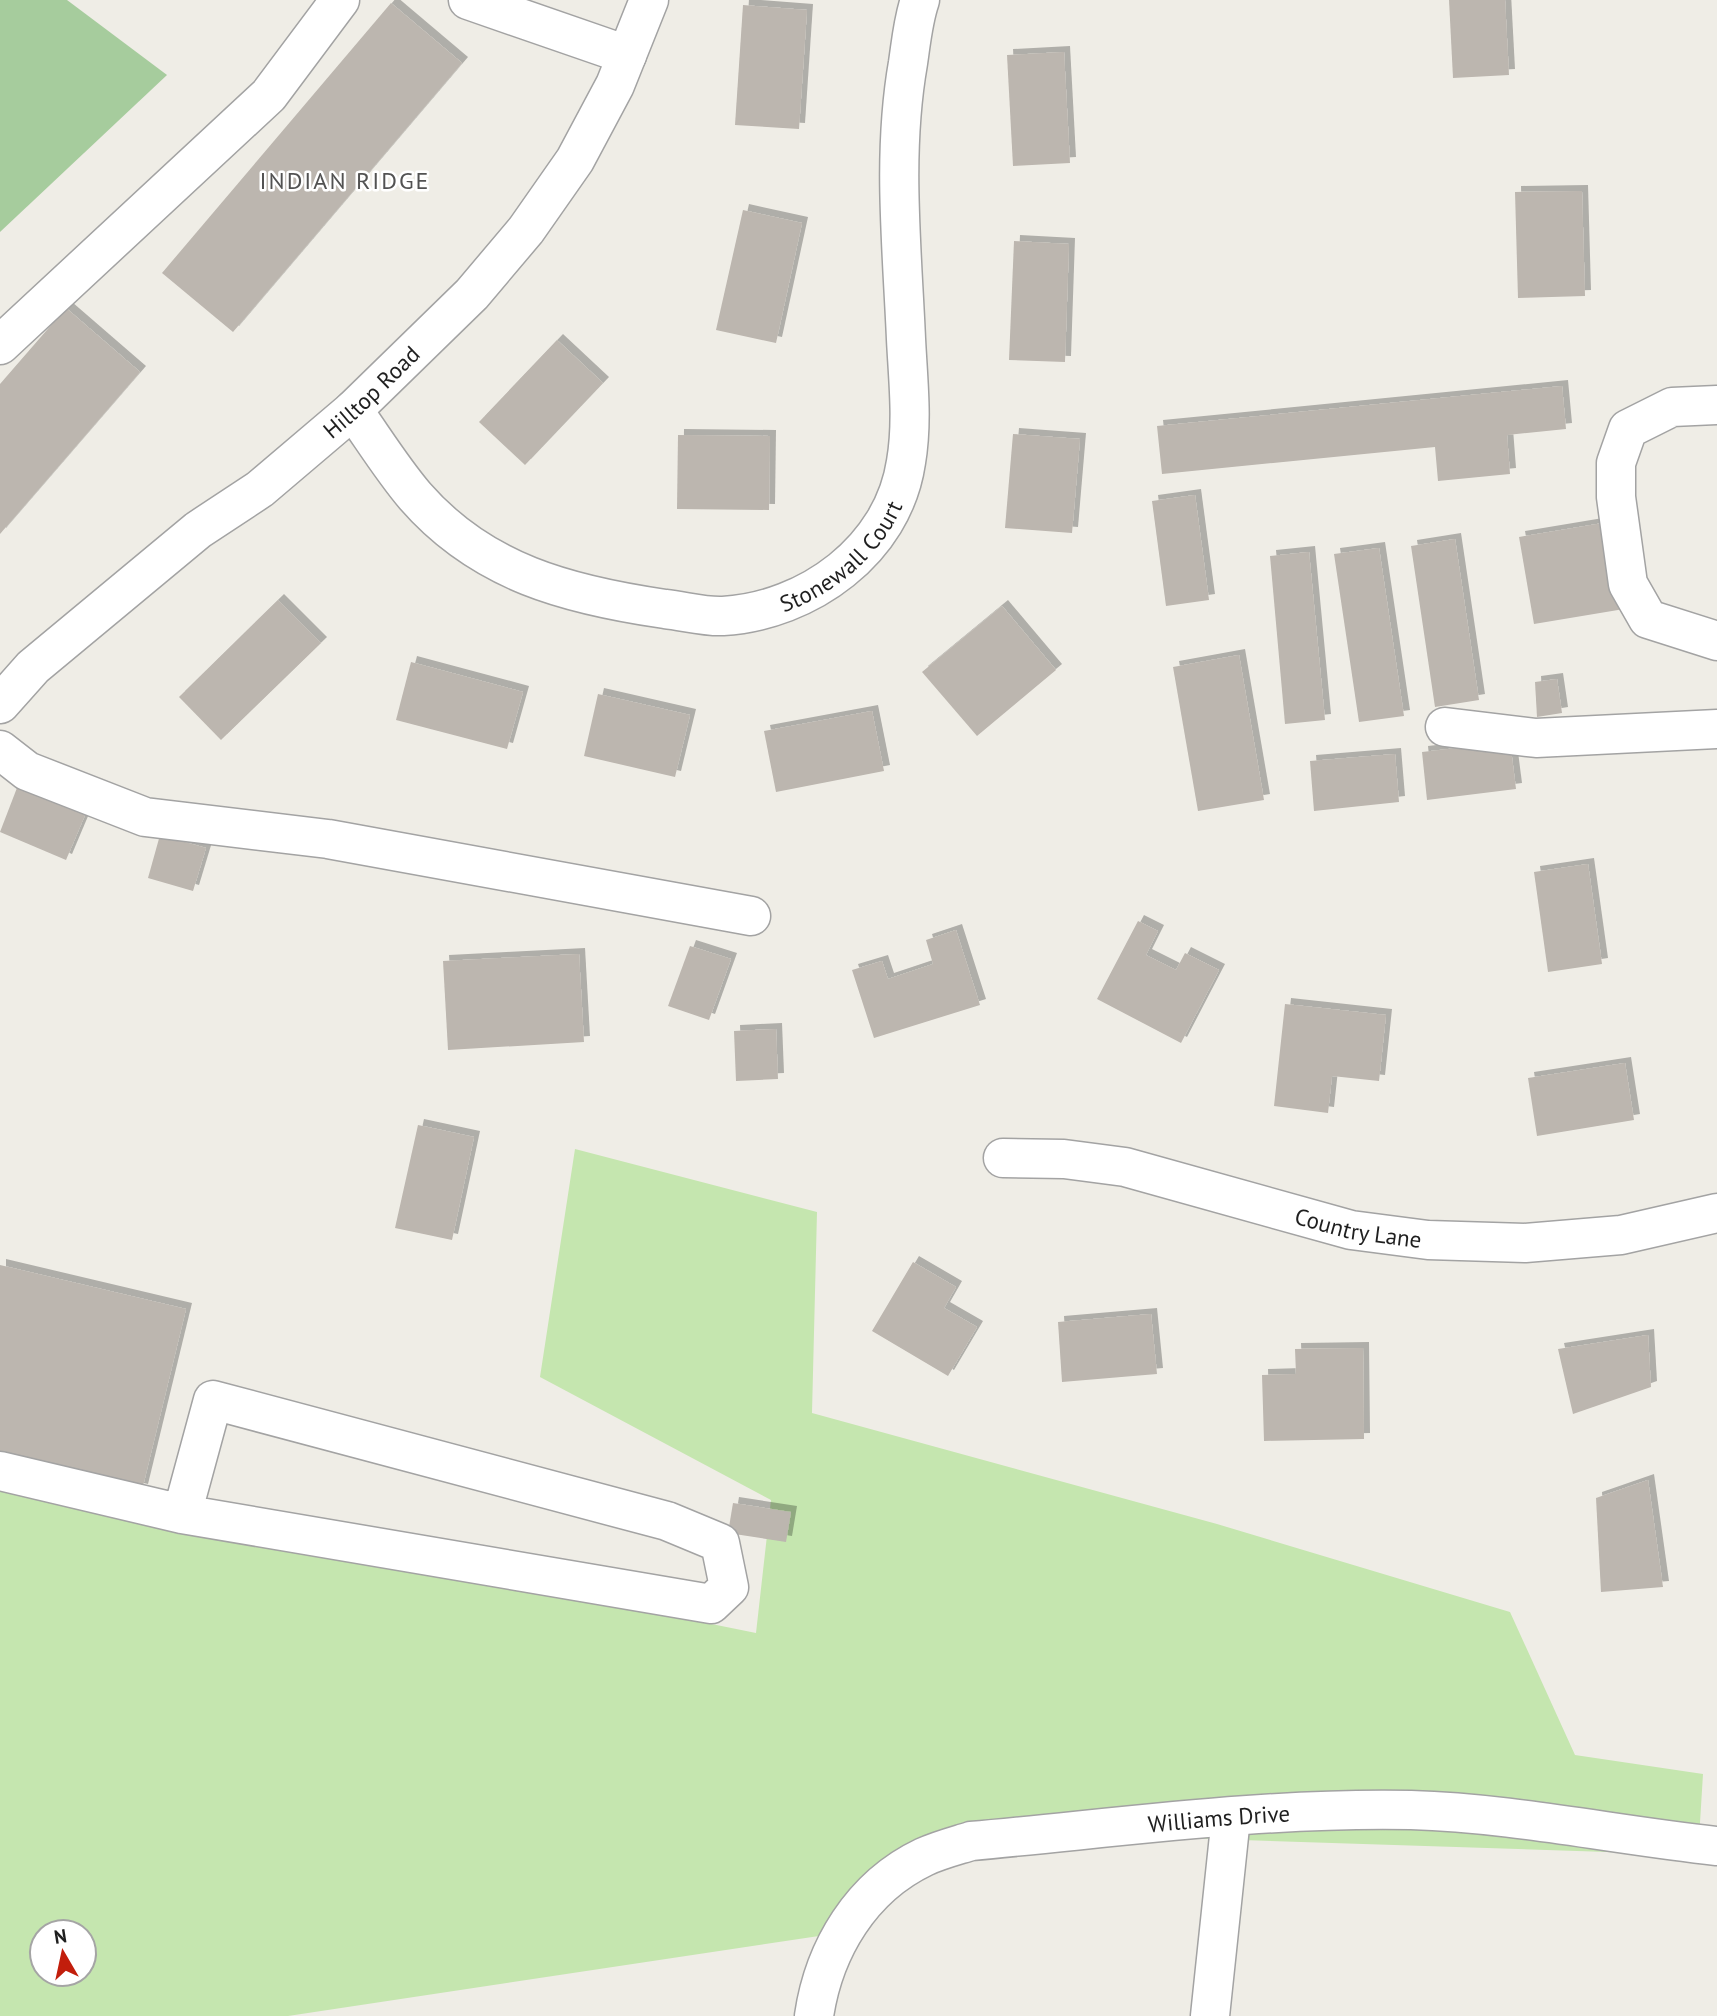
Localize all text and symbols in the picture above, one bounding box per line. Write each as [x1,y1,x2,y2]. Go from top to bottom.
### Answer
district label: INDIAN RIDGE [260,165,430,196]
street label: Hilltop Road [317,339,425,444]
street label: Stonewall Court [775,496,908,618]
street label: Country Lane [1292,1201,1423,1254]
street label: Williams Drive [1147,1798,1291,1838]
north arrow [28,1918,98,1988]
text: N [52,1923,68,1949]

